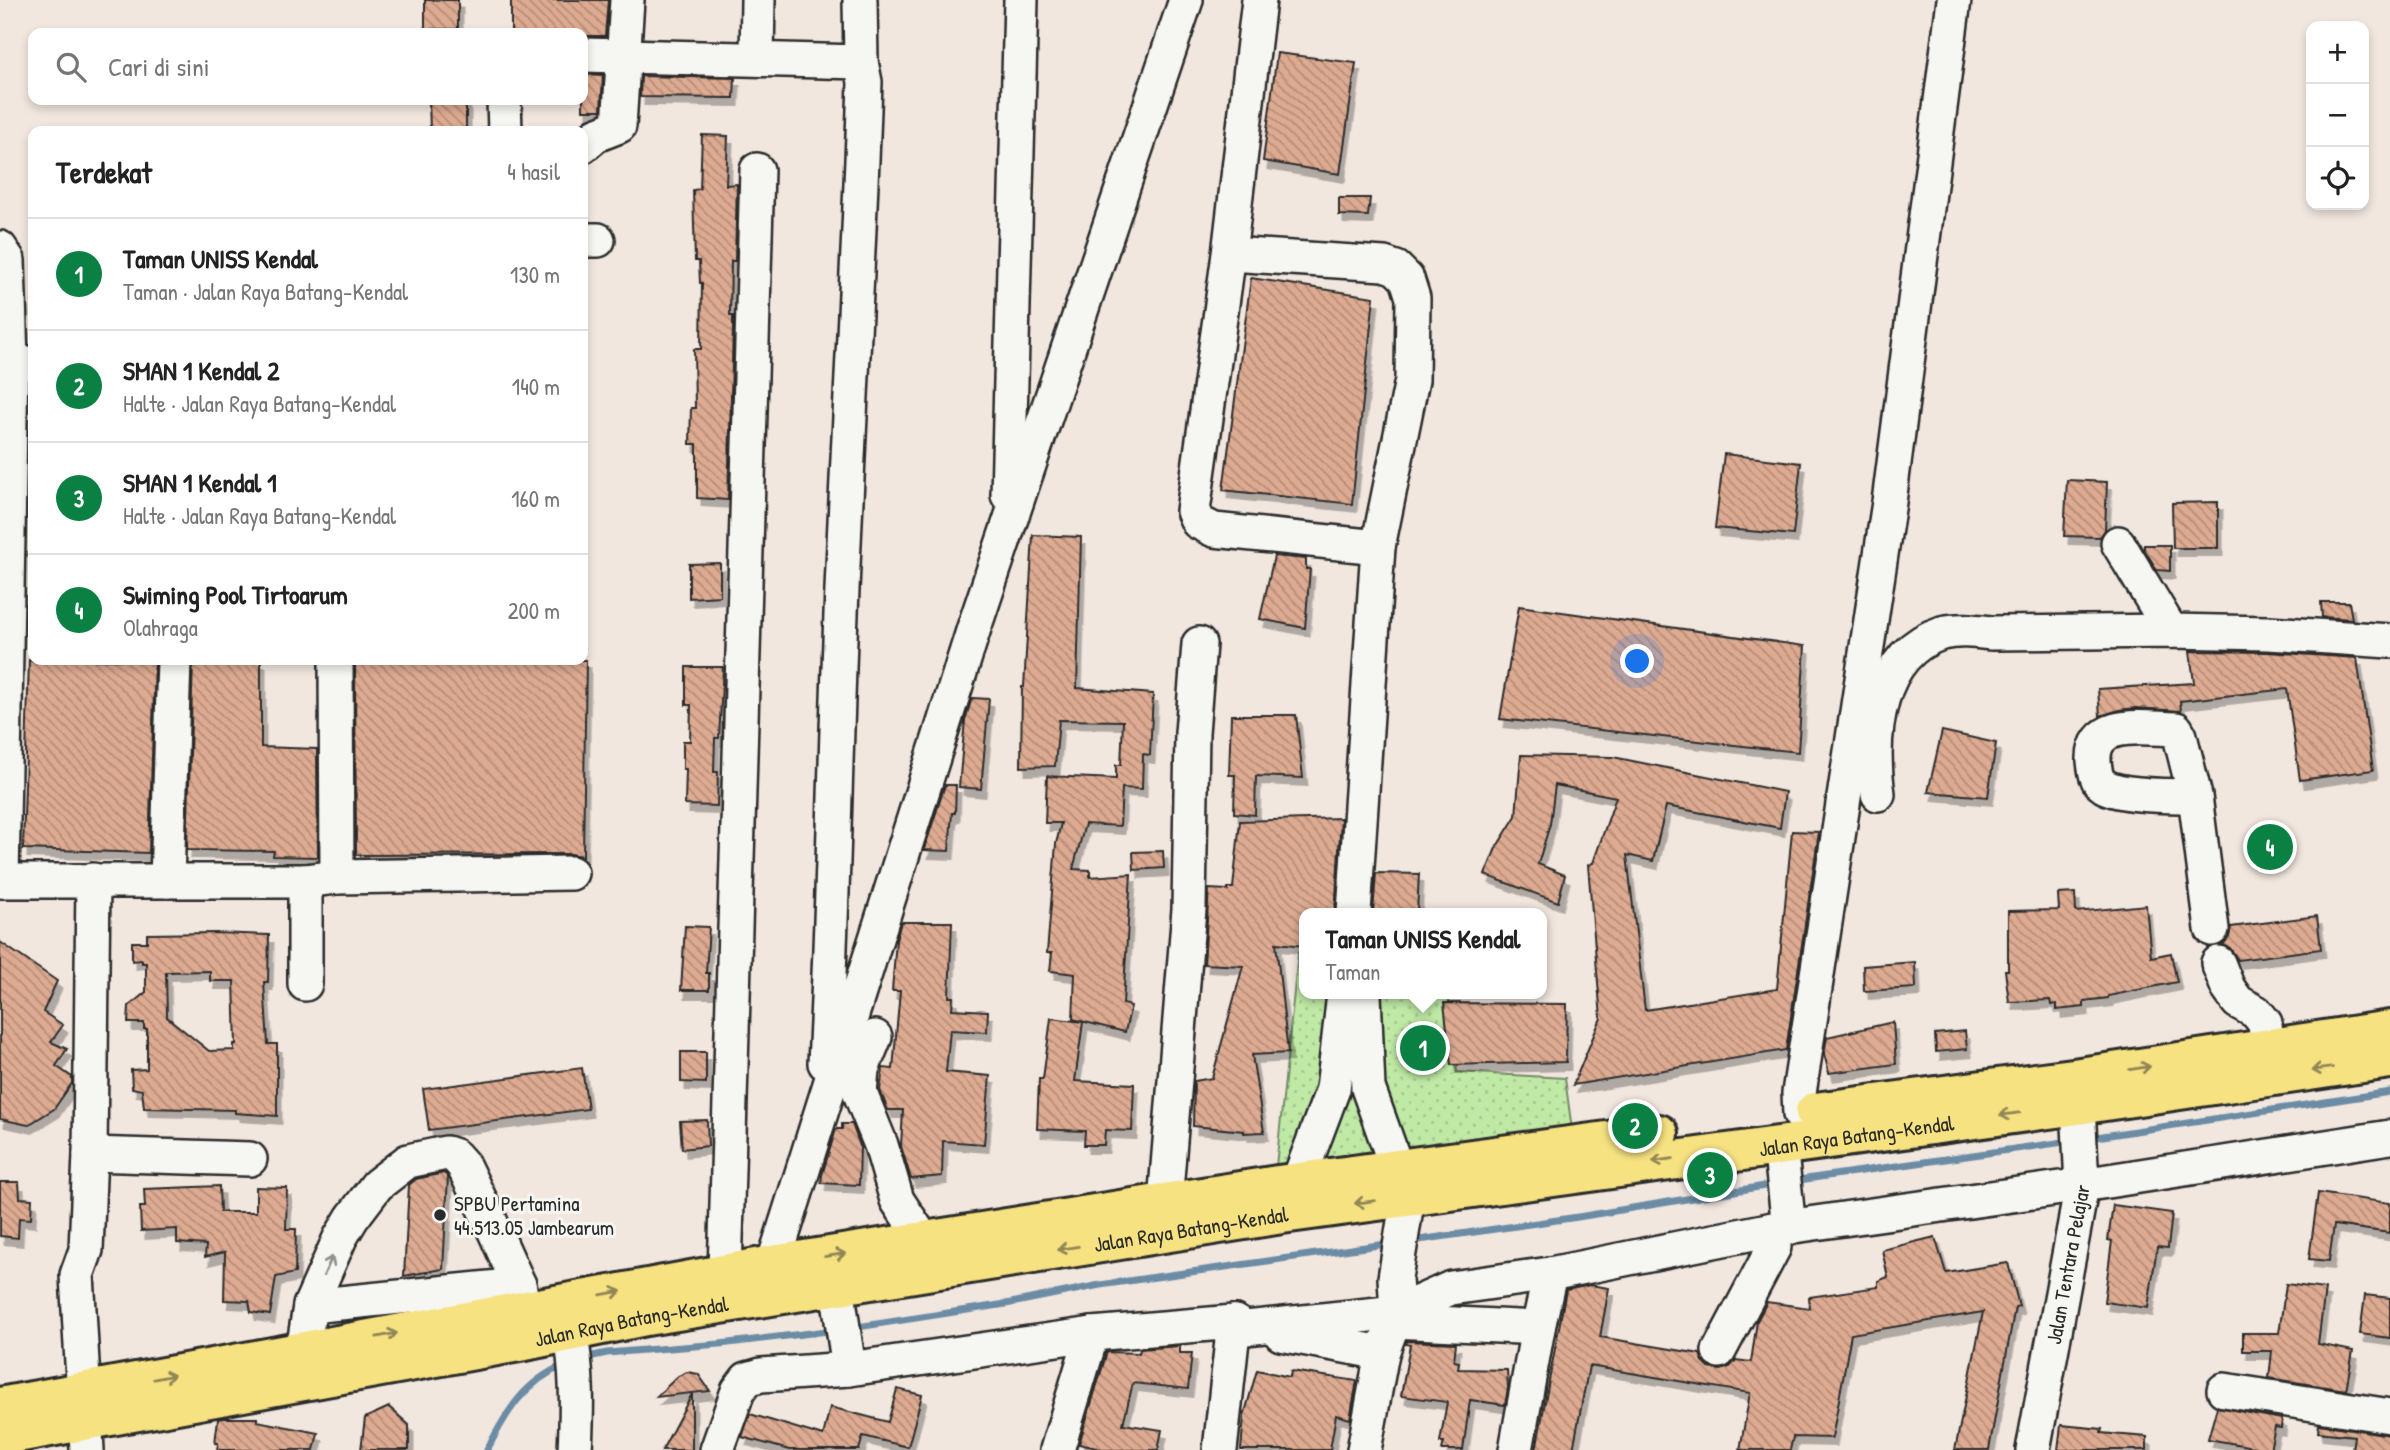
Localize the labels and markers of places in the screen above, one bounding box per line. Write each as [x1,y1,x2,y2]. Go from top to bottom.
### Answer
pin: 4 [2247,821,2293,873]
pin: 1 [1400,1022,1446,1074]
pin: 2 [1612,1100,1658,1152]
pin: 3 [1687,1149,1733,1201]
place label: SPBU Pertamina 44.513.05 Jambearum [454,1189,614,1242]
marker: SPBU Pertamina 44.513.05 Jambearum [432,1207,448,1223]

